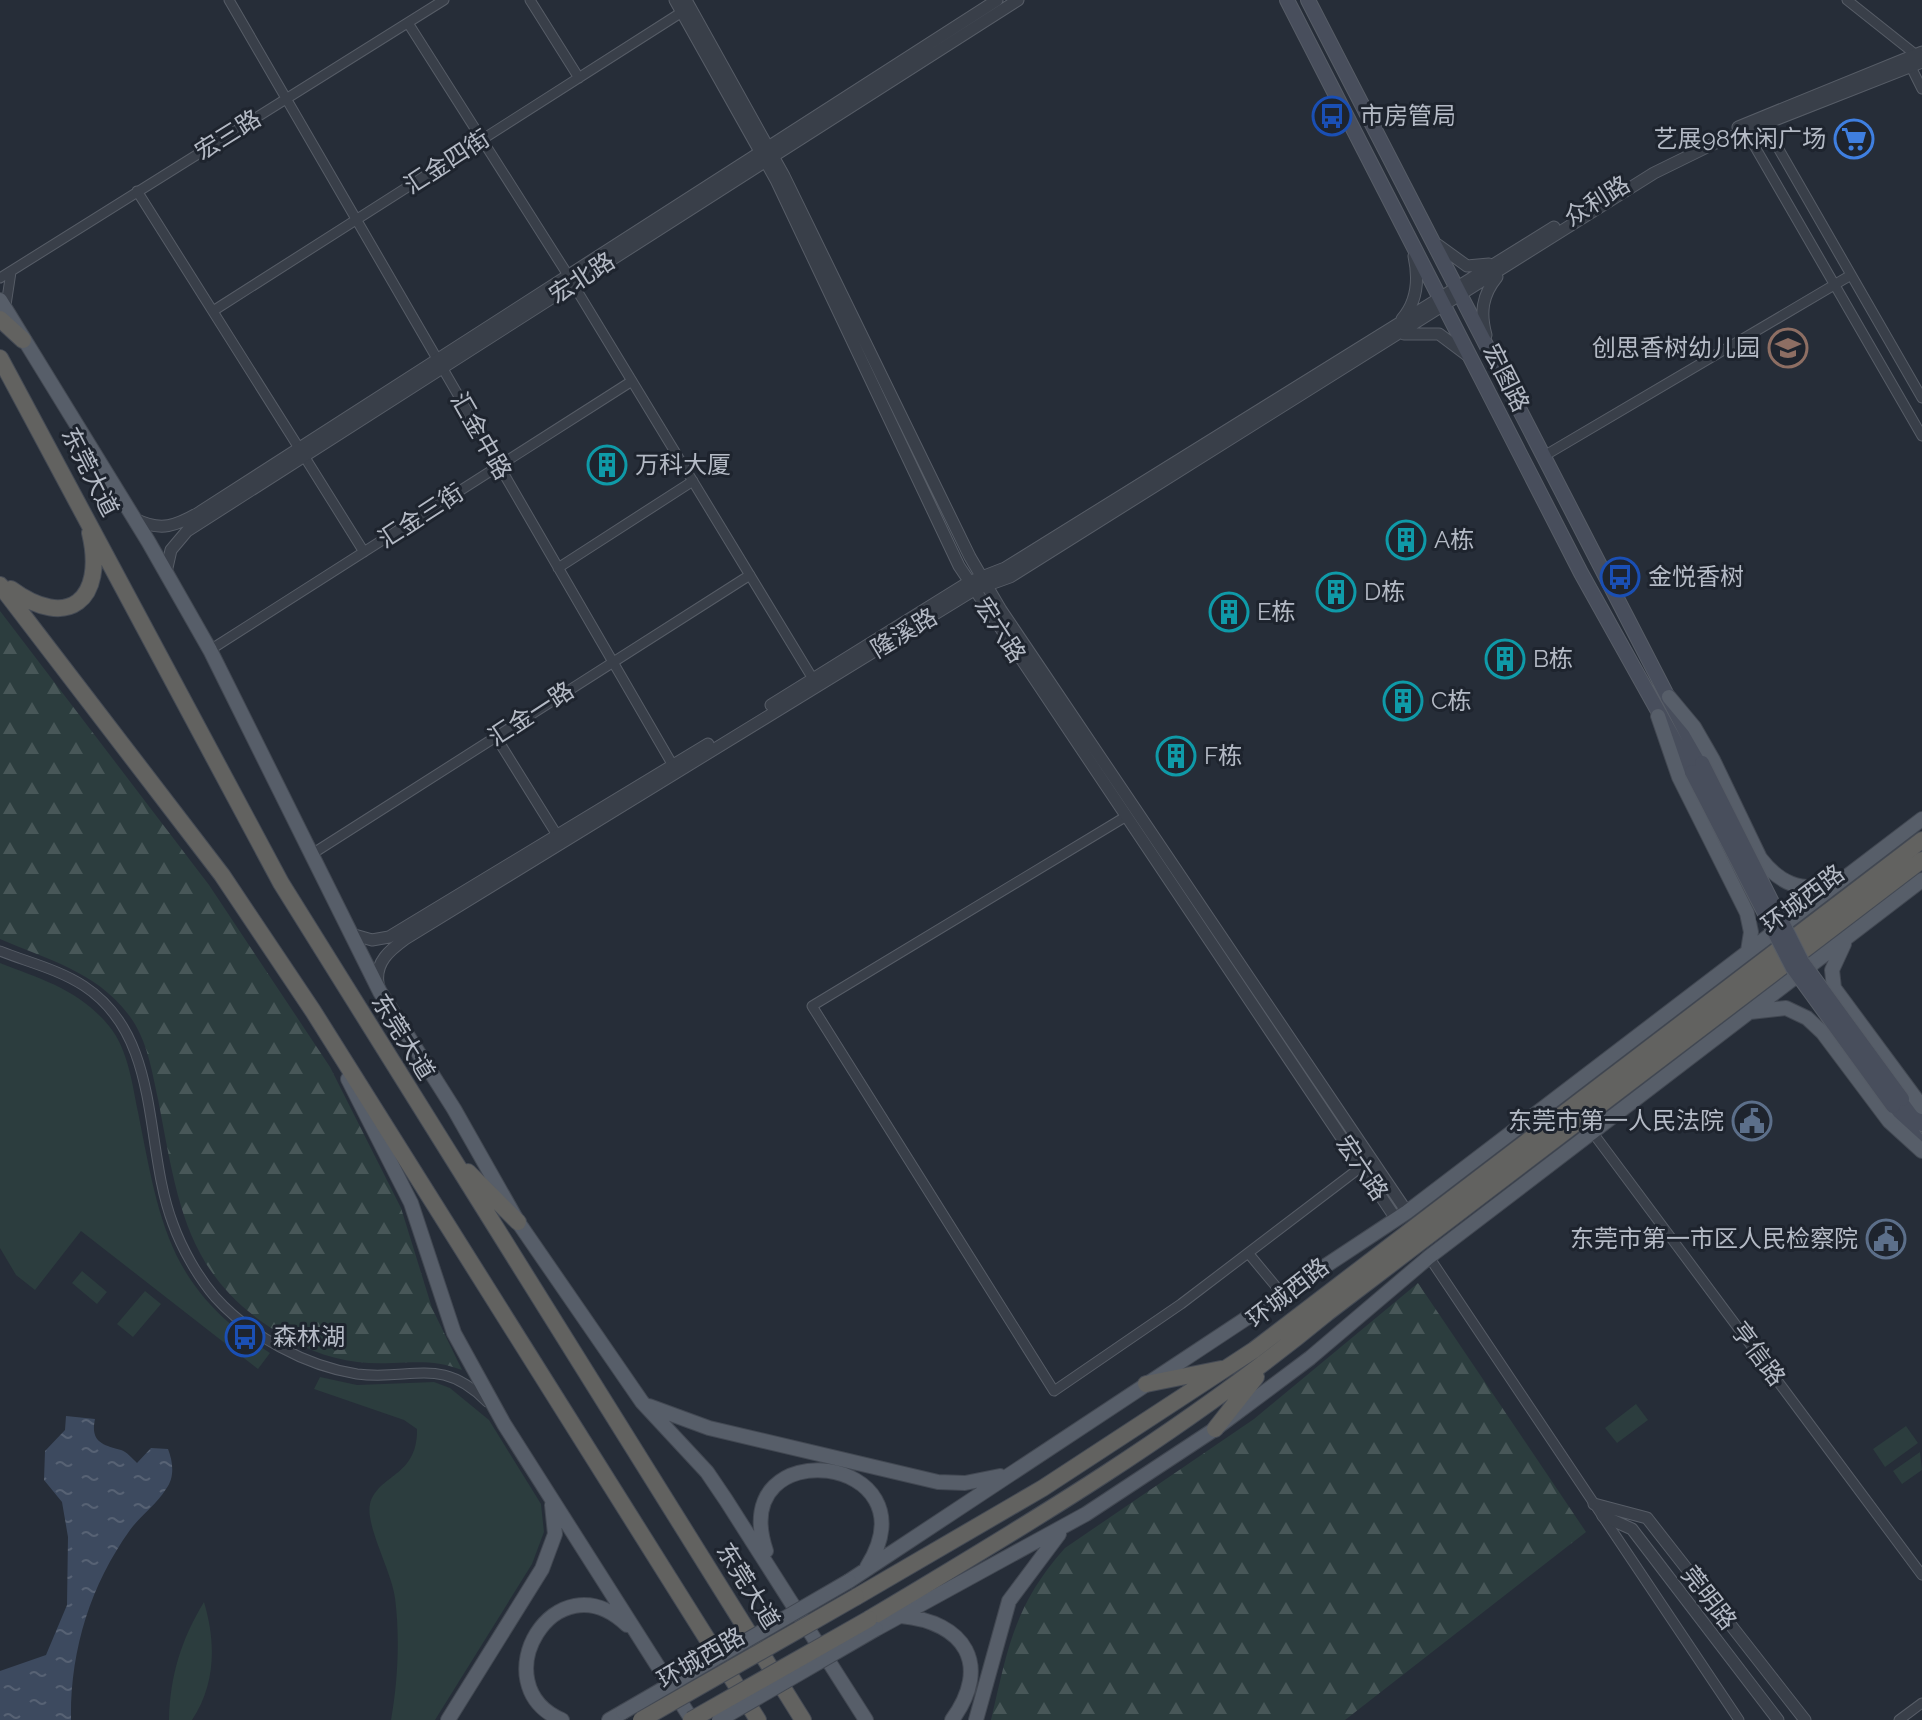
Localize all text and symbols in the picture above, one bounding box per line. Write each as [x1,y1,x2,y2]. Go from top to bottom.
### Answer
bus stop icon: 市房管局 [1311,95,1353,137]
place label: 市房管局 [1360,101,1456,130]
street label: 宏三路 [190,103,266,166]
supermarket icon: 艺展98休闲广场 [1833,118,1875,160]
street label: 汇金四街 [399,123,495,200]
place label: 艺展98休闲广场 [1654,124,1826,153]
street label: 众利路 [1559,169,1635,232]
street label: 宏北路 [544,246,620,309]
school or university icon: 创思香树幼儿园 [1767,327,1809,369]
place label: 创思香树幼儿园 [1592,333,1760,362]
street label: 宏图路 [1477,339,1536,416]
street label: 汇金中路 [445,387,518,485]
street label: 东莞大道 [56,422,125,521]
building icon: 万科大厦 [586,444,628,486]
place label: 万科大厦 [635,450,731,479]
street label: 汇金三街 [373,477,469,554]
building icon: A栋 [1385,519,1427,561]
place label: A栋 [1434,525,1474,554]
bus stop icon: 金悦香树 [1599,556,1641,598]
place label: 金悦香树 [1648,562,1744,591]
building icon: D栋 [1315,571,1357,613]
place label: D栋 [1364,577,1405,606]
building icon: E栋 [1208,591,1250,633]
street label: 宏六路 [969,592,1032,668]
place label: E栋 [1257,597,1296,626]
street label: 隆溪路 [865,602,942,664]
building icon: B栋 [1484,638,1526,680]
place label: B栋 [1533,644,1573,673]
street label: 汇金一路 [483,675,579,752]
building icon: C栋 [1382,680,1424,722]
place label: C栋 [1431,686,1471,715]
building icon: F栋 [1155,735,1197,777]
place label: F栋 [1204,741,1242,770]
street label: 环城西路 [1756,858,1850,939]
street label: 东莞大道 [366,988,441,1085]
public building icon: 东莞市第一人民法院 [1731,1100,1773,1142]
place label: 东莞市第一人民法院 [1508,1106,1724,1135]
street label: 宏六路 [1330,1130,1395,1206]
public building icon: 东莞市第一市区人民检察院 [1865,1218,1907,1260]
place label: 东莞市第一市区人民检察院 [1570,1224,1858,1253]
street label: 环城西路 [1241,1252,1334,1334]
bus stop icon: 森林湖 [224,1316,266,1358]
street label: 亨信路 [1725,1316,1792,1391]
place label: 森林湖 [273,1322,345,1351]
street label: 东莞大道 [711,1537,786,1634]
street label: 莞明路 [1676,1560,1743,1635]
street label: 环城西路 [652,1621,750,1694]

